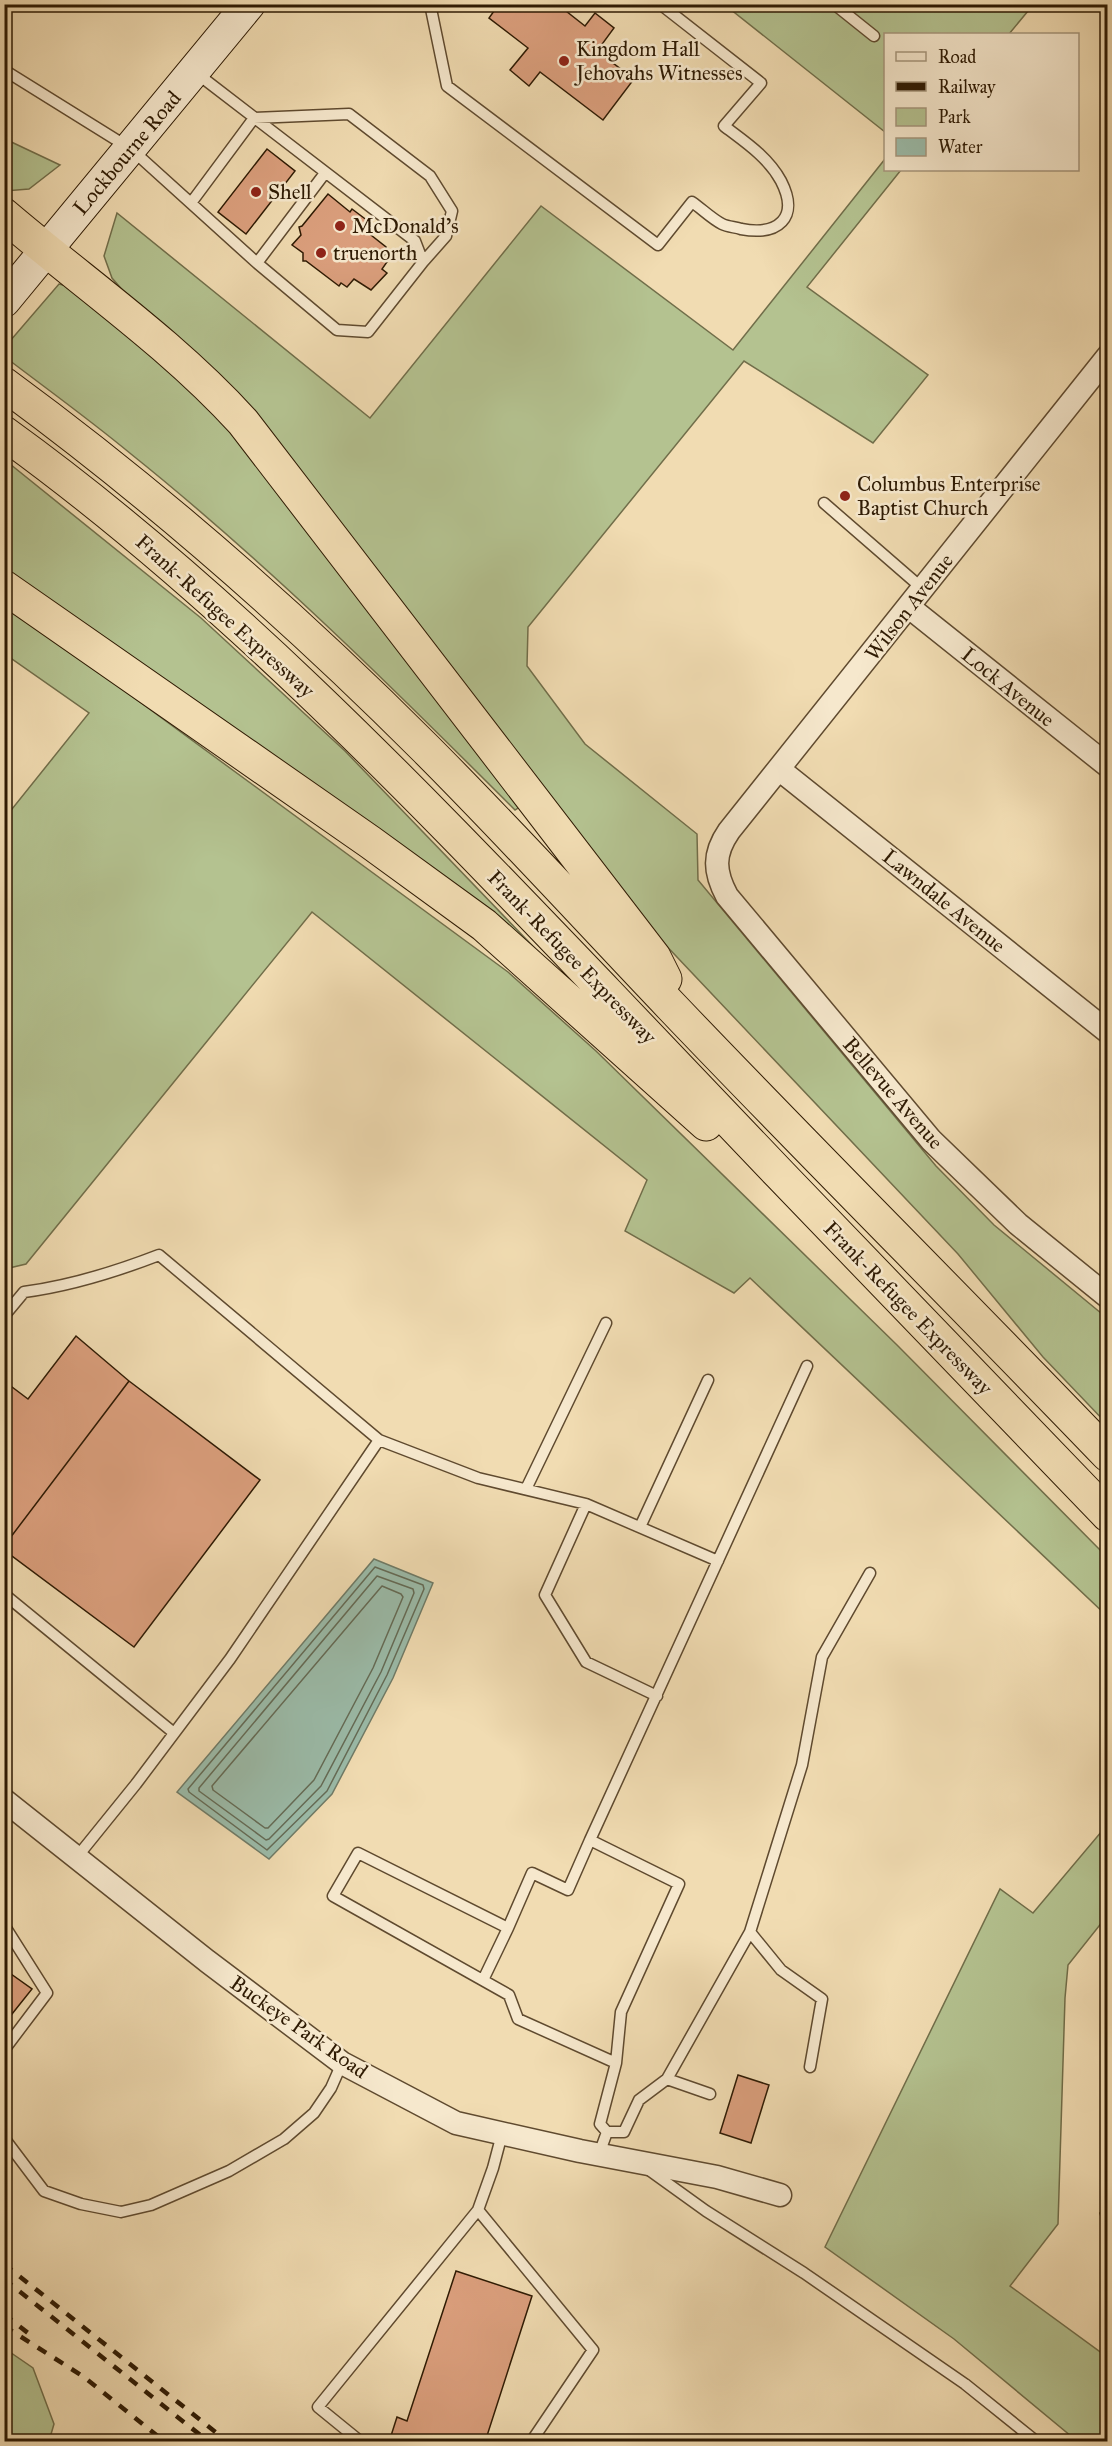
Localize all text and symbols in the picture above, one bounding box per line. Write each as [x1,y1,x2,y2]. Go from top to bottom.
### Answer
legend [884,33,1079,171]
place label: Kingdom Hall Jehovahs Witnesses [574,36,743,86]
text: Road [938,46,976,68]
marker: Kingdom Hall Jehovahs Witnesses [557,54,571,68]
text: Railway [938,76,996,98]
street label: Lockbourne Road [67,85,187,220]
text: Park [938,106,971,128]
text: Water [938,136,983,158]
place label: Shell [268,179,312,205]
marker: Shell [249,185,263,199]
place label: McDonald's [352,213,459,239]
marker: McDonald's [333,219,347,233]
place label: truenorth [333,240,418,266]
marker: truenorth [314,246,328,260]
place label: Columbus Enterprise Baptist Church [857,471,1041,521]
marker: Columbus Enterprise Baptist Church [838,489,852,503]
street label: Frank-Refugee Expressway [130,529,321,704]
street label: Wilson Avenue [859,548,959,666]
street label: Lock Avenue [956,642,1060,733]
street label: Lawndale Avenue [877,843,1011,959]
street label: Frank-Refugee Expressway [482,865,663,1050]
street label: Bellevue Avenue [837,1032,949,1155]
street label: Frank-Refugee Expressway [818,1216,999,1401]
street label: Buckeye Park Road [225,1970,373,2084]

